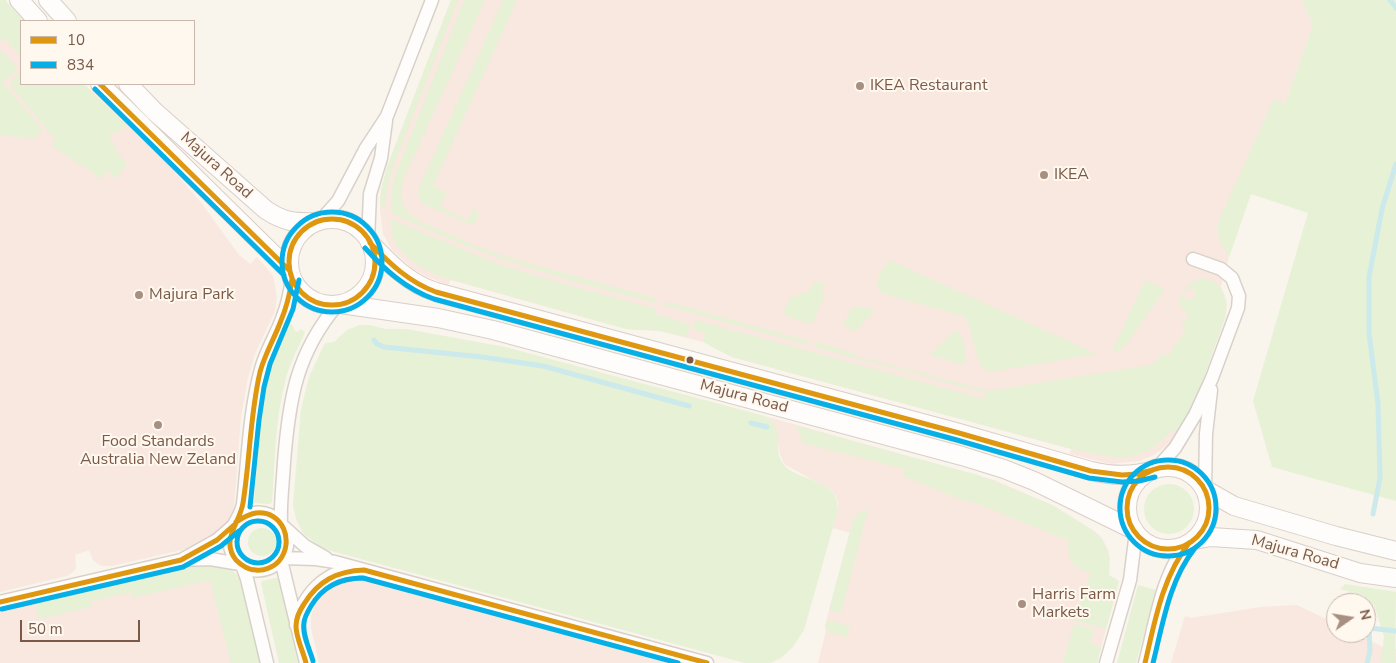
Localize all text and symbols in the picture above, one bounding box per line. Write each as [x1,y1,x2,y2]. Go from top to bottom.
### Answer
legend [20,20,195,85]
text: 10 [67,30,85,50]
text: 834 [67,55,94,75]
place label: IKEA Restaurant [870,76,987,96]
marker: IKEA Restaurant [854,80,866,92]
street label: Majura Road [176,129,256,203]
place label: IKEA [1054,165,1089,185]
marker: IKEA [1038,169,1050,181]
place label: Majura Park [149,285,234,305]
marker: Majura Park [133,289,145,301]
unlabelled marker [685,355,695,365]
street label: Majura Road [698,376,790,418]
marker: Food Standards Australia New Zeland [152,419,164,431]
place label: Food Standards Australia New Zeland [80,432,236,470]
street label: Majura Road [1249,531,1341,575]
place label: Harris Farm Markets [1032,585,1116,623]
north arrow [1326,593,1376,643]
marker: Harris Farm Markets [1016,598,1028,610]
text: N [1355,607,1376,622]
scale bar [22,610,142,642]
text: 50 m [28,619,63,639]

